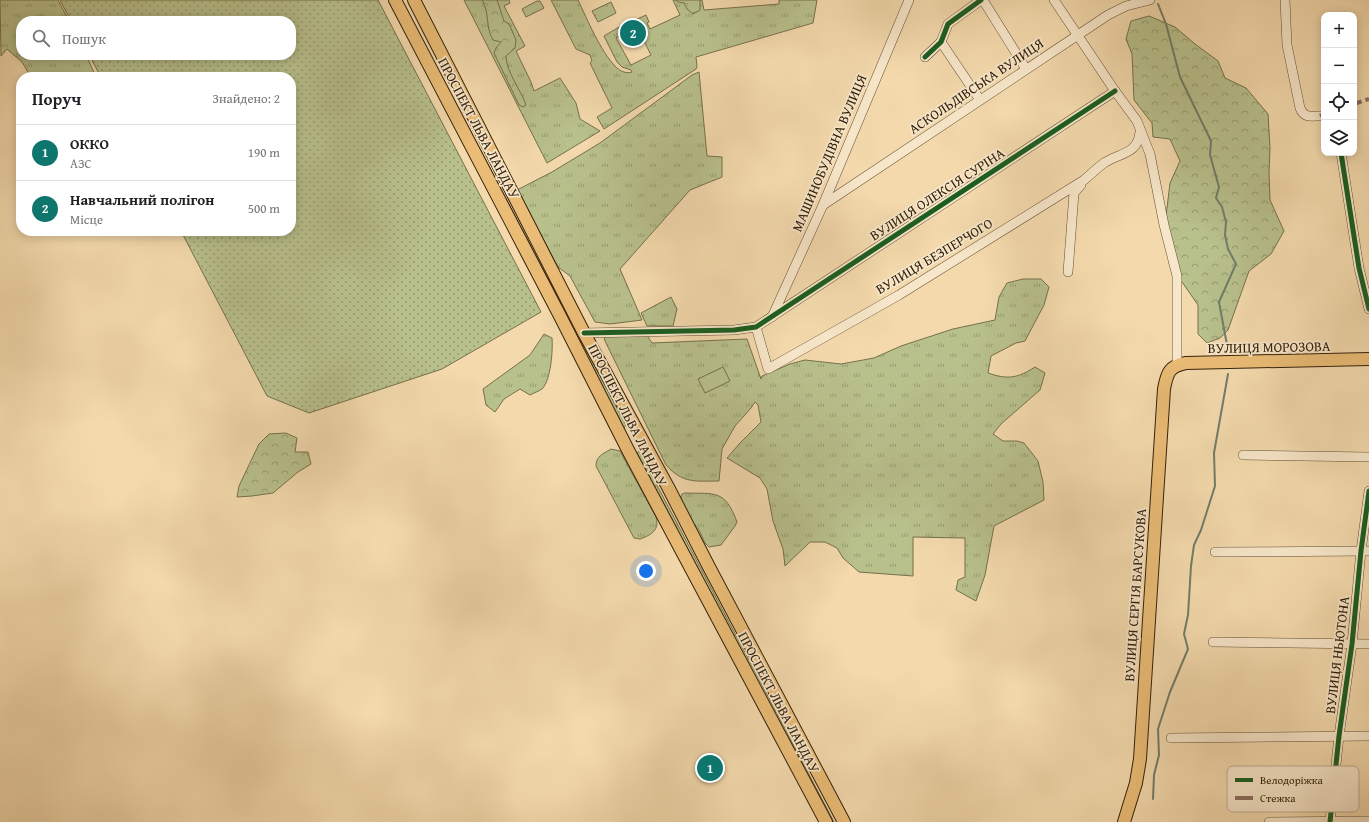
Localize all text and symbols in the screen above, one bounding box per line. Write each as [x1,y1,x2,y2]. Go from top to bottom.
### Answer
map controls [1321,12,1357,156]
button: + [1321,12,1357,48]
search box [16,16,296,60]
pin: 2 [620,18,646,48]
icon: search [30,27,52,49]
text: Пошук [62,28,106,49]
street label: АСКОЛЬДІВСЬКА ВУЛИЦЯ [905,33,1047,139]
button: − [1321,48,1357,84]
street label: ПРОСПЕКТ ЛЬВА ЛАНДАУ [433,54,525,202]
street label: МАШИНОБУДІВНА ВУЛИЦЯ [787,71,871,235]
button: locate [1321,84,1357,120]
text: Поруч [32,86,81,111]
text: Знайдено: 2 [212,89,280,108]
button: layers [1321,120,1357,156]
text: ОККО [70,133,109,154]
text: 1 [42,143,48,162]
text: 190 m [248,143,280,162]
street label: ВУЛИЦЯ ОЛЕКСІЯ СУРІНА [866,143,1009,245]
text: АЗС [70,154,92,173]
text: Навчальний полігон [70,189,215,210]
text: 2 [42,199,48,218]
text: 500 m [248,199,280,218]
text: Місце [70,210,103,229]
street label: ВУЛИЦЯ БЕЗПЕРЧОГО [872,213,996,299]
street label: ВУЛИЦЯ МОРОЗОВА [1207,336,1331,358]
street label: ПРОСПЕКТ ЛЬВА ЛАНДАУ [583,340,673,490]
street label: ВУЛИЦЯ СЕРГІЯ БАРСУКОВА [1119,507,1151,682]
your location [636,561,656,581]
street label: ВУЛИЦЯ НЬЮТОНА [1320,595,1354,715]
street label: ПРОСПЕКТ ЛЬВА ЛАНДАУ [733,628,825,776]
pin: 1 [697,753,723,783]
legend [1227,766,1359,812]
text: Велодоріжка [1260,772,1323,788]
text: Стежка [1260,790,1296,806]

